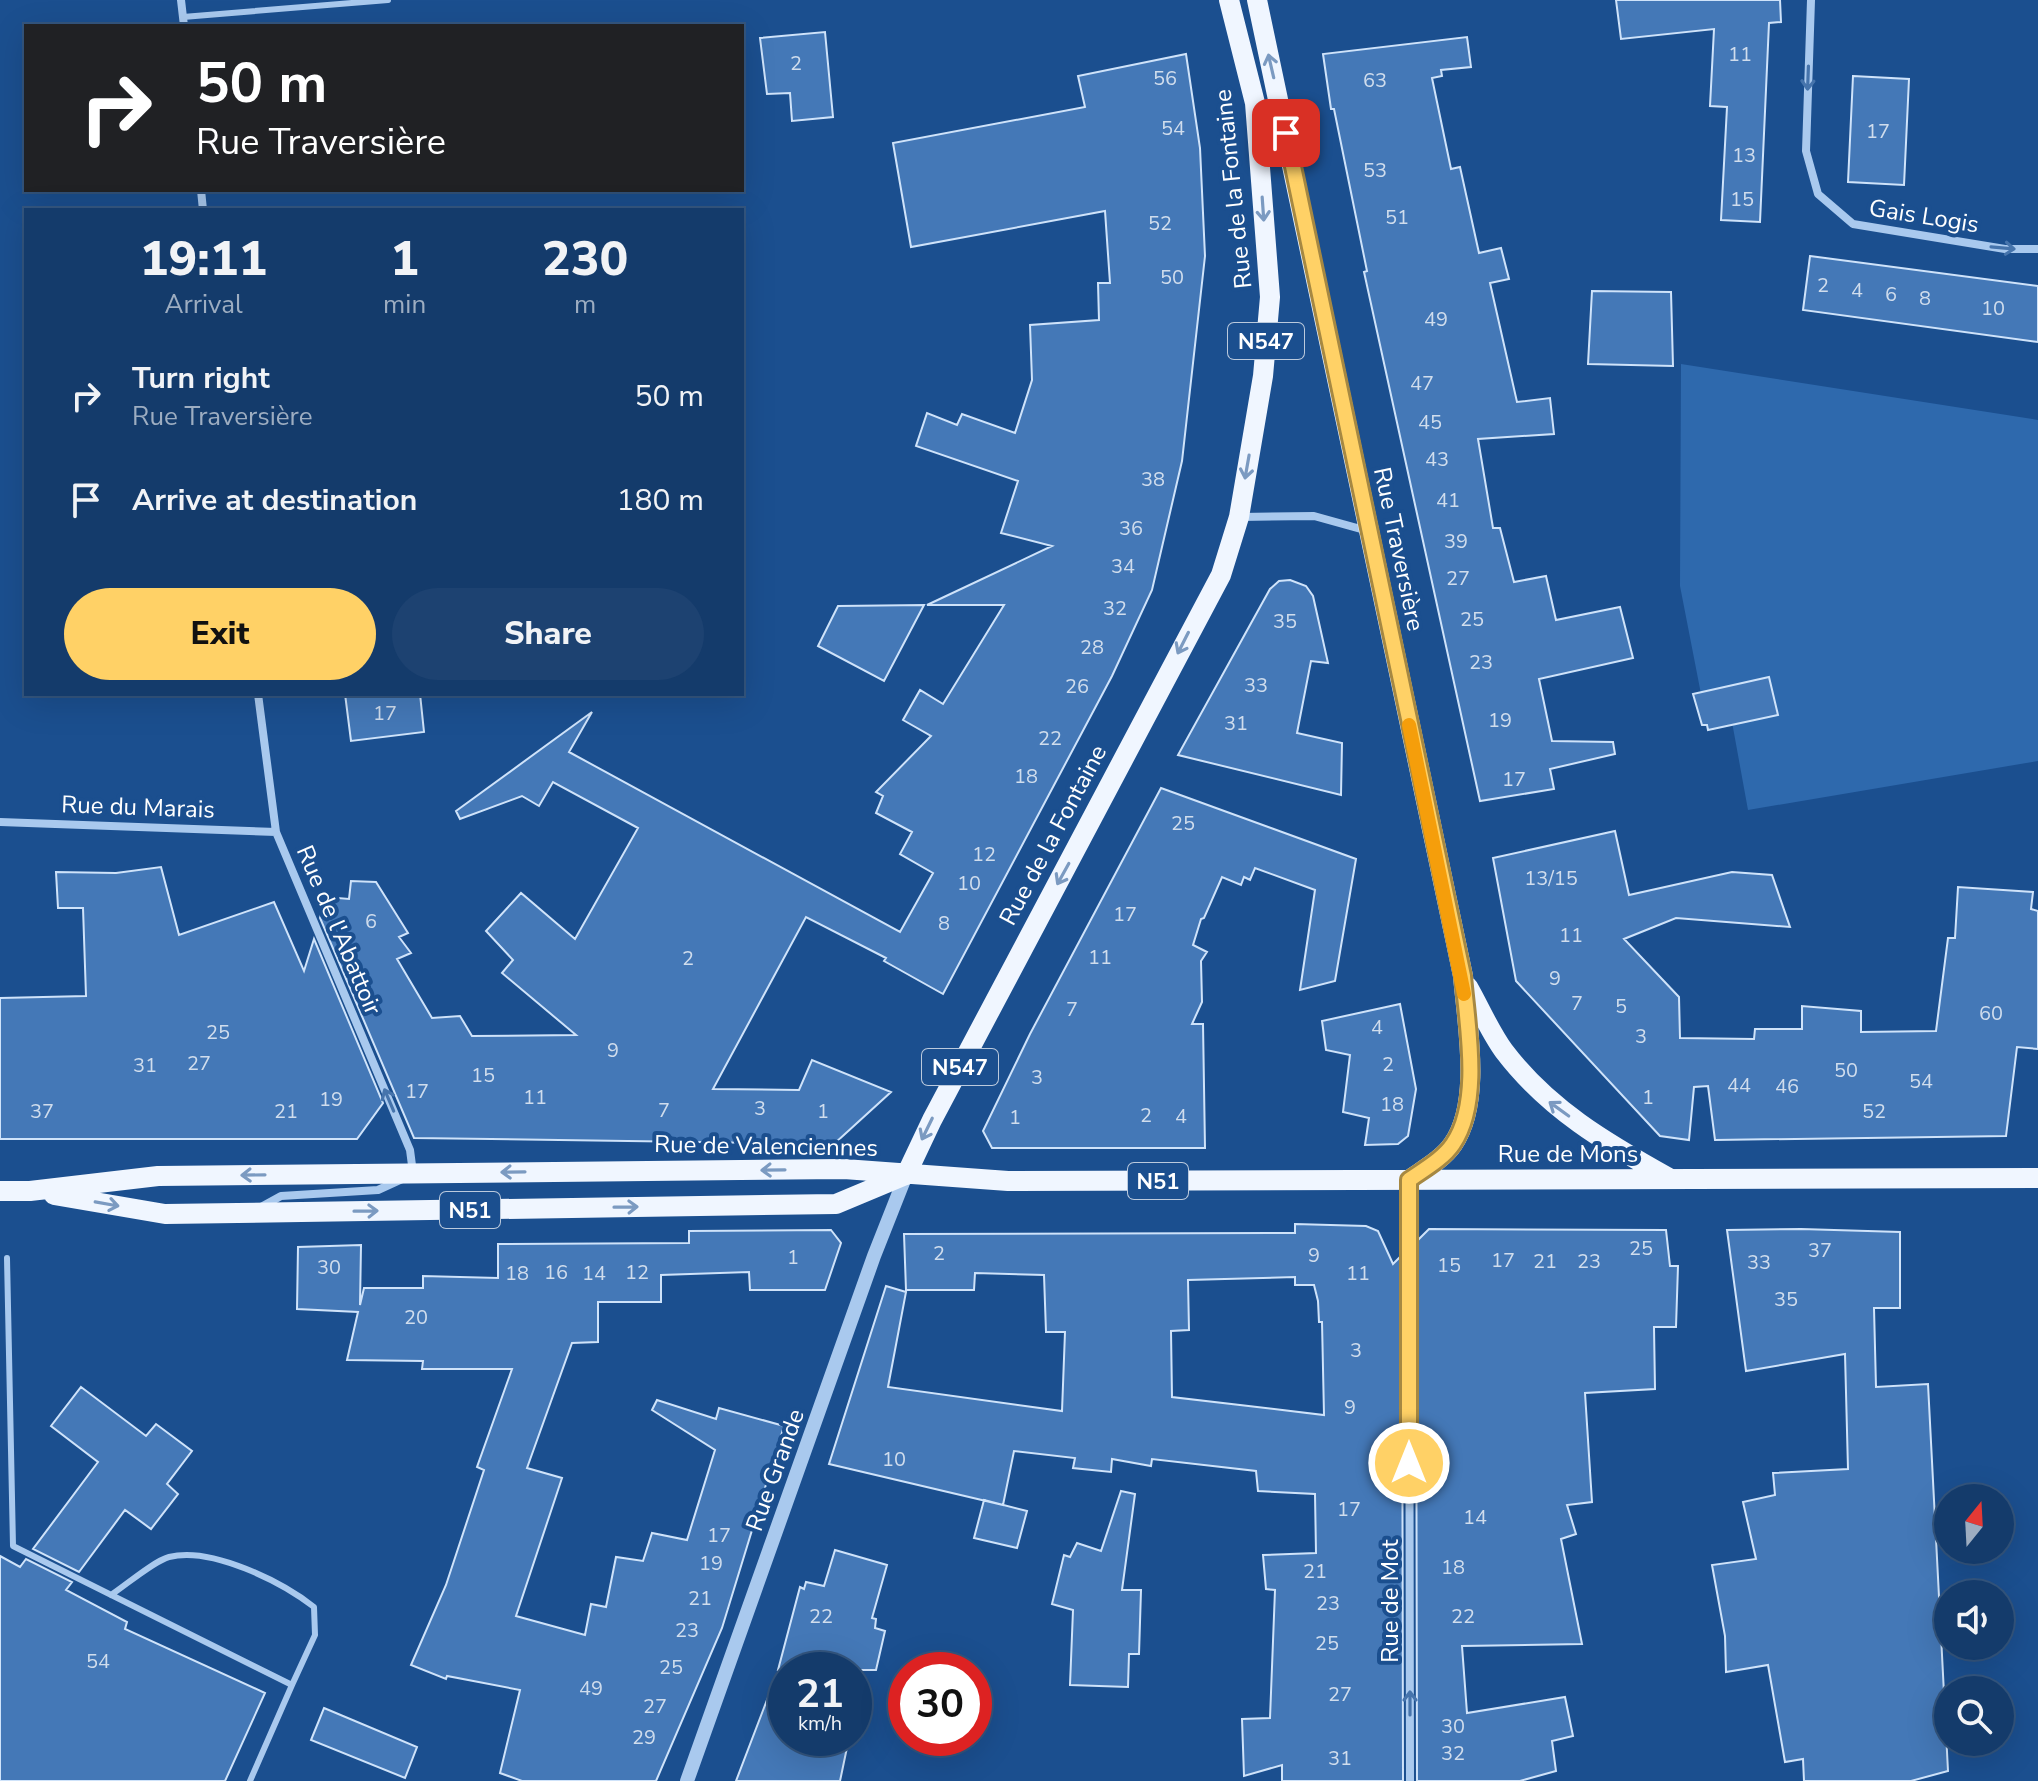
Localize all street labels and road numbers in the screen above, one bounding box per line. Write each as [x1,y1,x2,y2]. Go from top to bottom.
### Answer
street label: Rue de la Fontaine [1207,88,1259,290]
street label: Gais Logis [1867,192,1981,240]
road number: N547 [1228,323,1304,359]
street label: Rue Traversière [1366,464,1432,634]
street label: Rue de la Fontaine [992,739,1114,931]
street label: Rue du Marais [61,788,215,826]
street label: Rue de l'Abattoir [289,840,389,1020]
road number: N547 [922,1049,998,1085]
street label: Rue de Valenciennes [654,1128,878,1164]
street label: Rue de Mons [1498,1138,1638,1170]
road number: N51 [1128,1163,1188,1199]
road number: N51 [440,1192,500,1228]
street label: Rue Grande [738,1405,812,1535]
street label: Rue de Mot [1374,1539,1406,1663]

